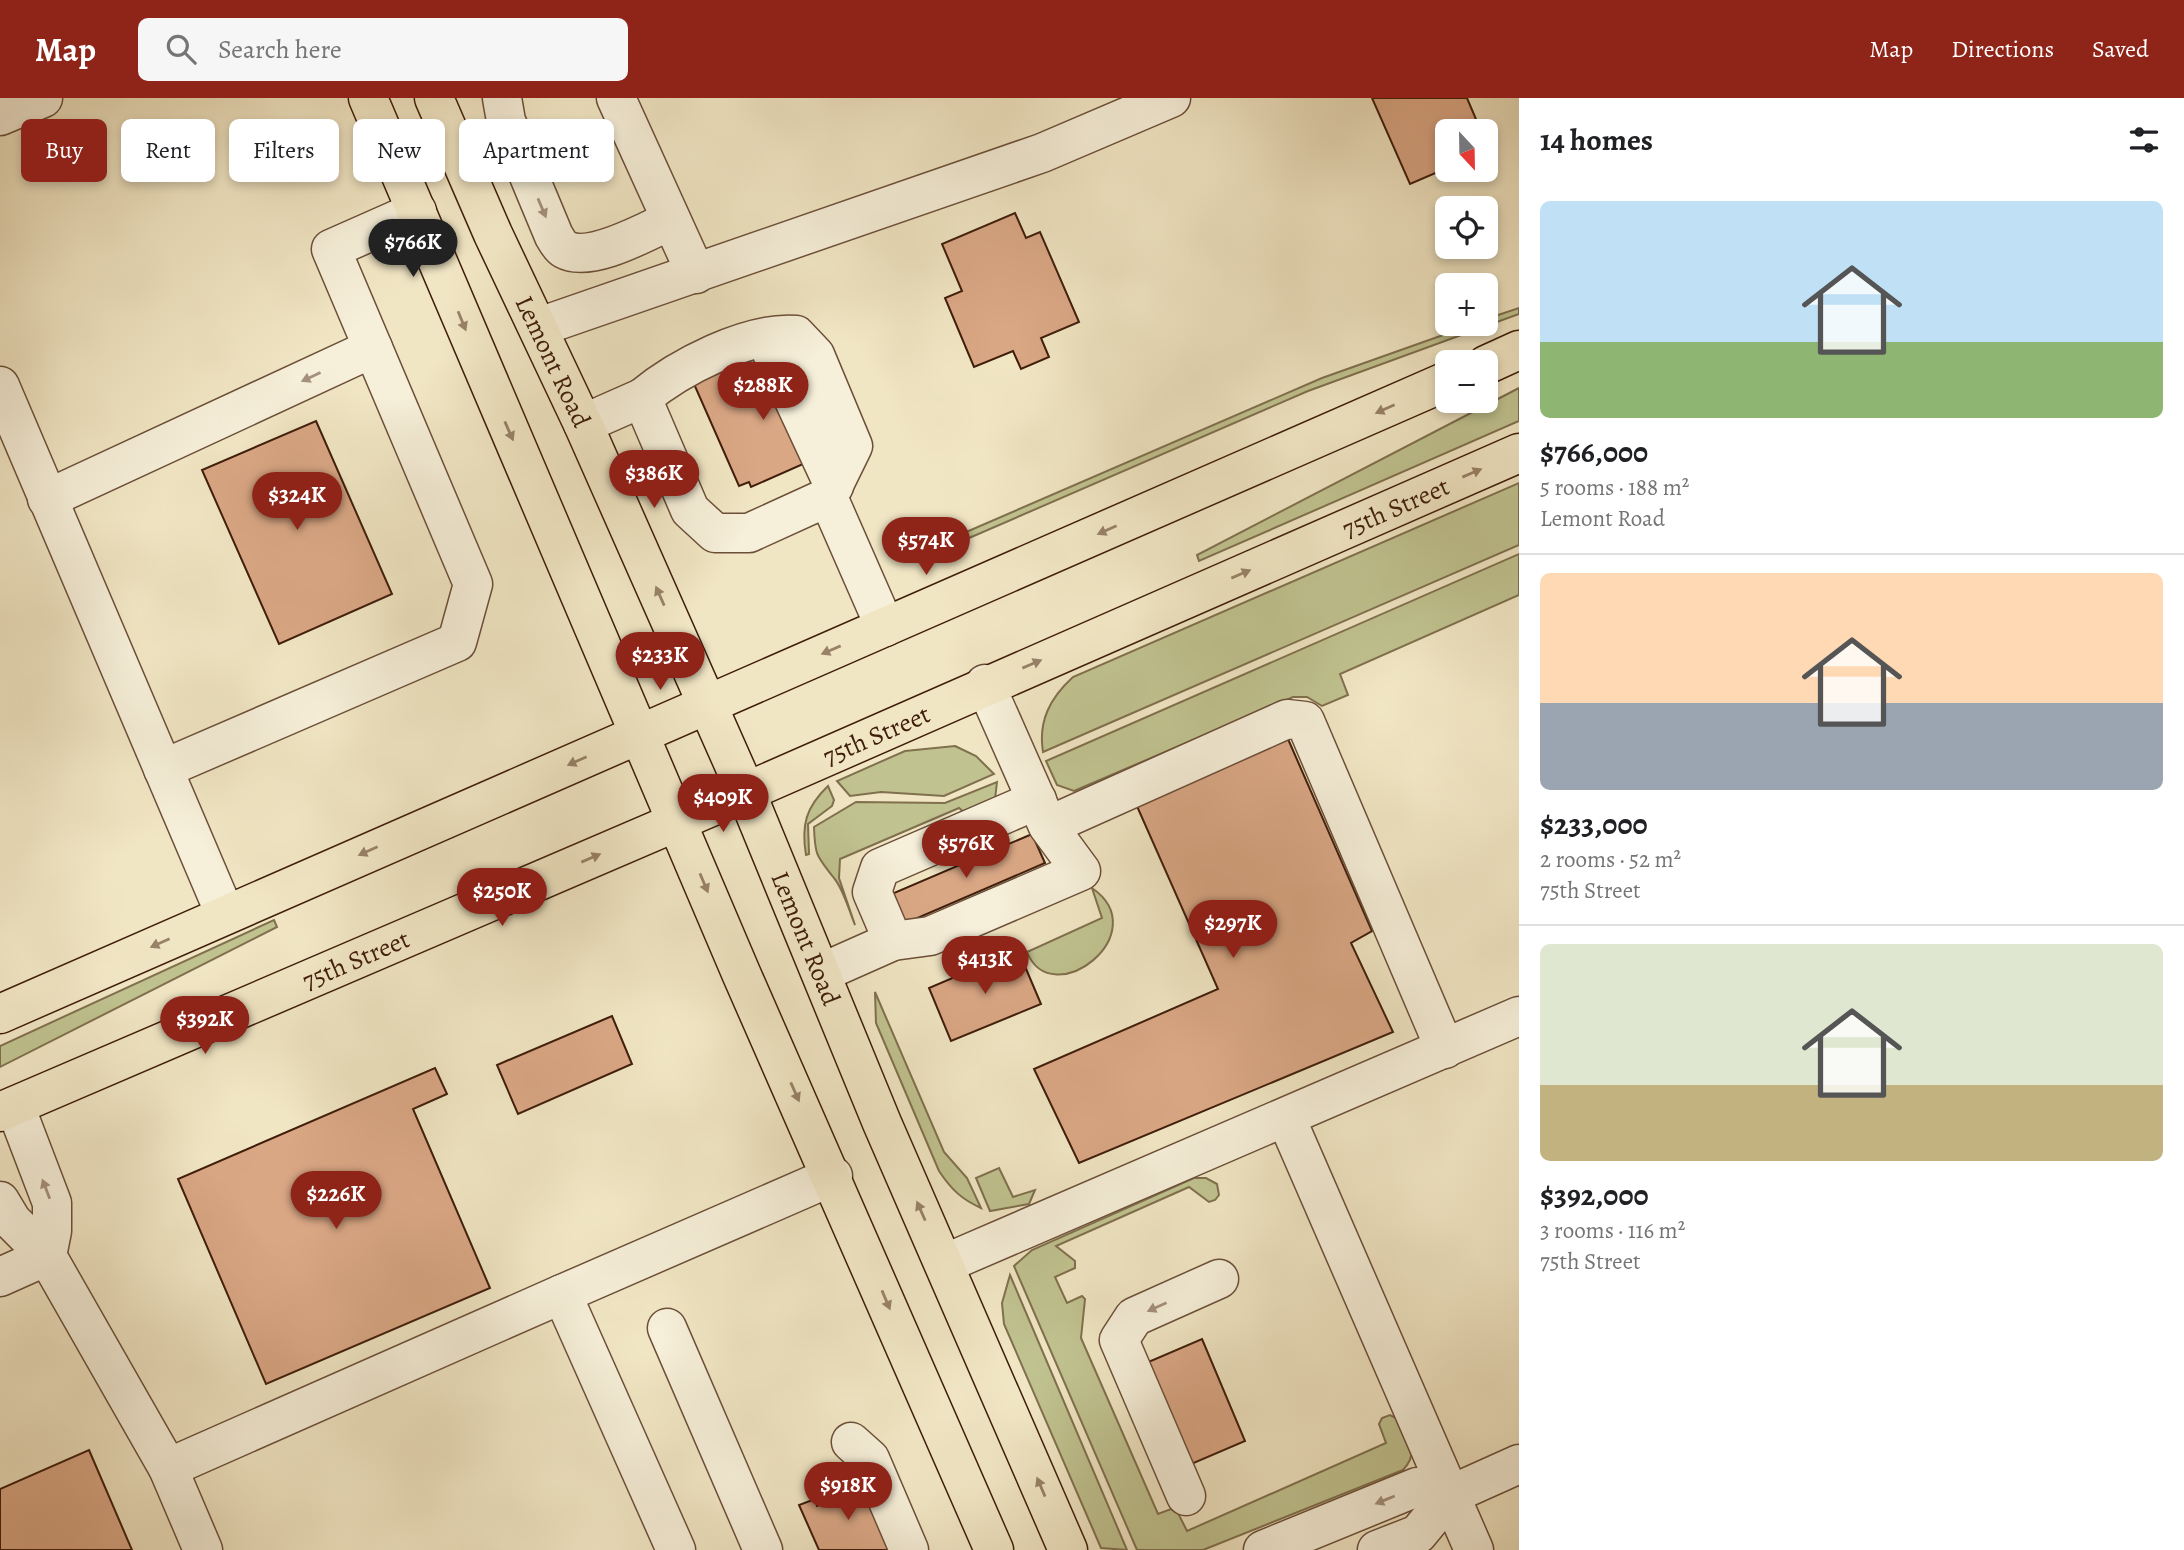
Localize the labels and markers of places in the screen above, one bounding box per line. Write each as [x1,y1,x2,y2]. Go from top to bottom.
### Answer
pin: $766K [364,220,462,279]
pin: $288K [714,362,812,422]
pin: $386K [605,450,703,510]
pin: $324K [248,472,346,532]
pin: $574K [877,518,975,577]
pin: $233K [611,632,709,692]
pin: $409K [674,774,772,834]
pin: $576K [917,820,1015,880]
pin: $250K [453,868,551,928]
pin: $297K [1184,900,1282,960]
pin: $413K [936,936,1034,996]
pin: $392K [156,996,254,1056]
pin: $226K [287,1172,385,1231]
pin: $918K [799,1462,897,1522]

